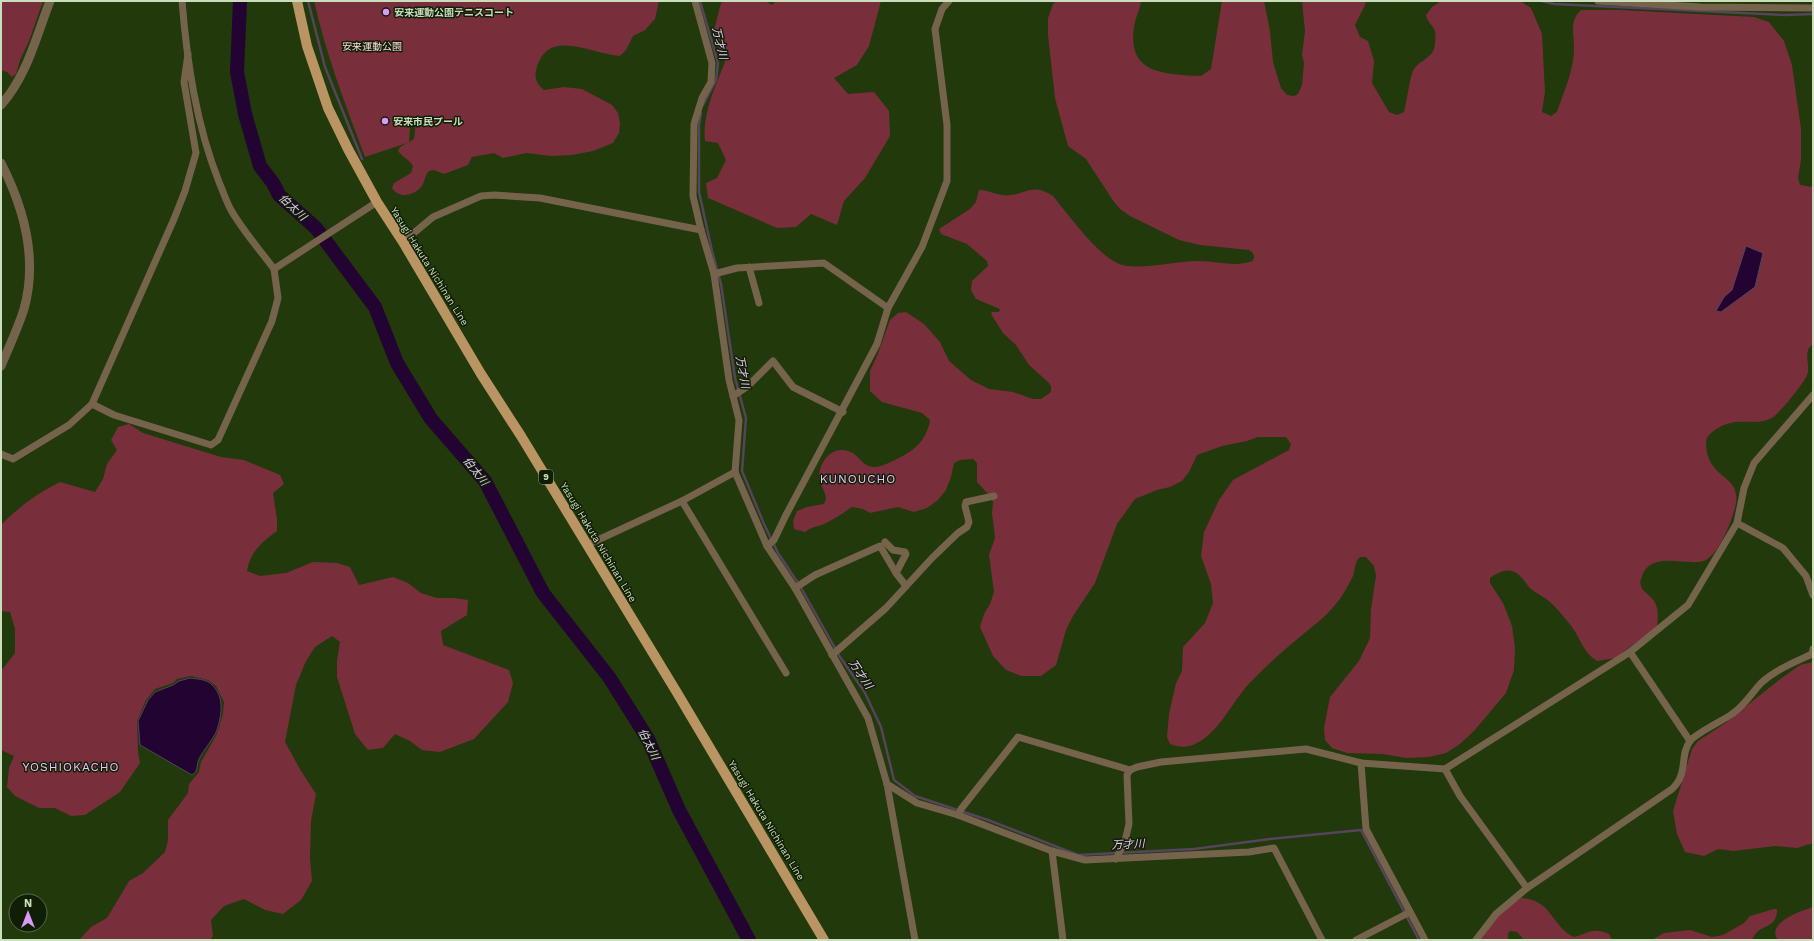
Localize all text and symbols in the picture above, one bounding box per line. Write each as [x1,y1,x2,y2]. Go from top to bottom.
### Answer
marker: 安来運動公園テニスコート [381,7,391,17]
place label: 安来運動公園テニスコート [394,7,514,18]
water label: 万才川 [709,26,730,62]
park label: 安来運動公園 [342,41,402,52]
marker: 安来市民プール [380,116,390,126]
place label: 安来市民プール [393,116,463,127]
water label: 伯太川 [276,191,310,224]
street label: Yasugi Hakuta Nichinan Line [388,205,471,328]
water label: 万才川 [733,355,752,391]
water label: 伯太川 [460,454,492,489]
road number: 9 [539,470,553,484]
district label: KUNOUCHO [820,472,896,486]
street label: Yasugi Hakuta Nichinan Line [558,480,639,604]
water label: 万才川 [846,657,876,692]
water label: 伯太川 [635,727,662,763]
street label: Yasugi Hakuta Nichinan Line [726,758,807,882]
district label: YOSHIOKACHO [22,760,120,774]
water label: 万才川 [1111,837,1146,852]
north arrow [8,893,48,933]
text: N [24,897,32,910]

